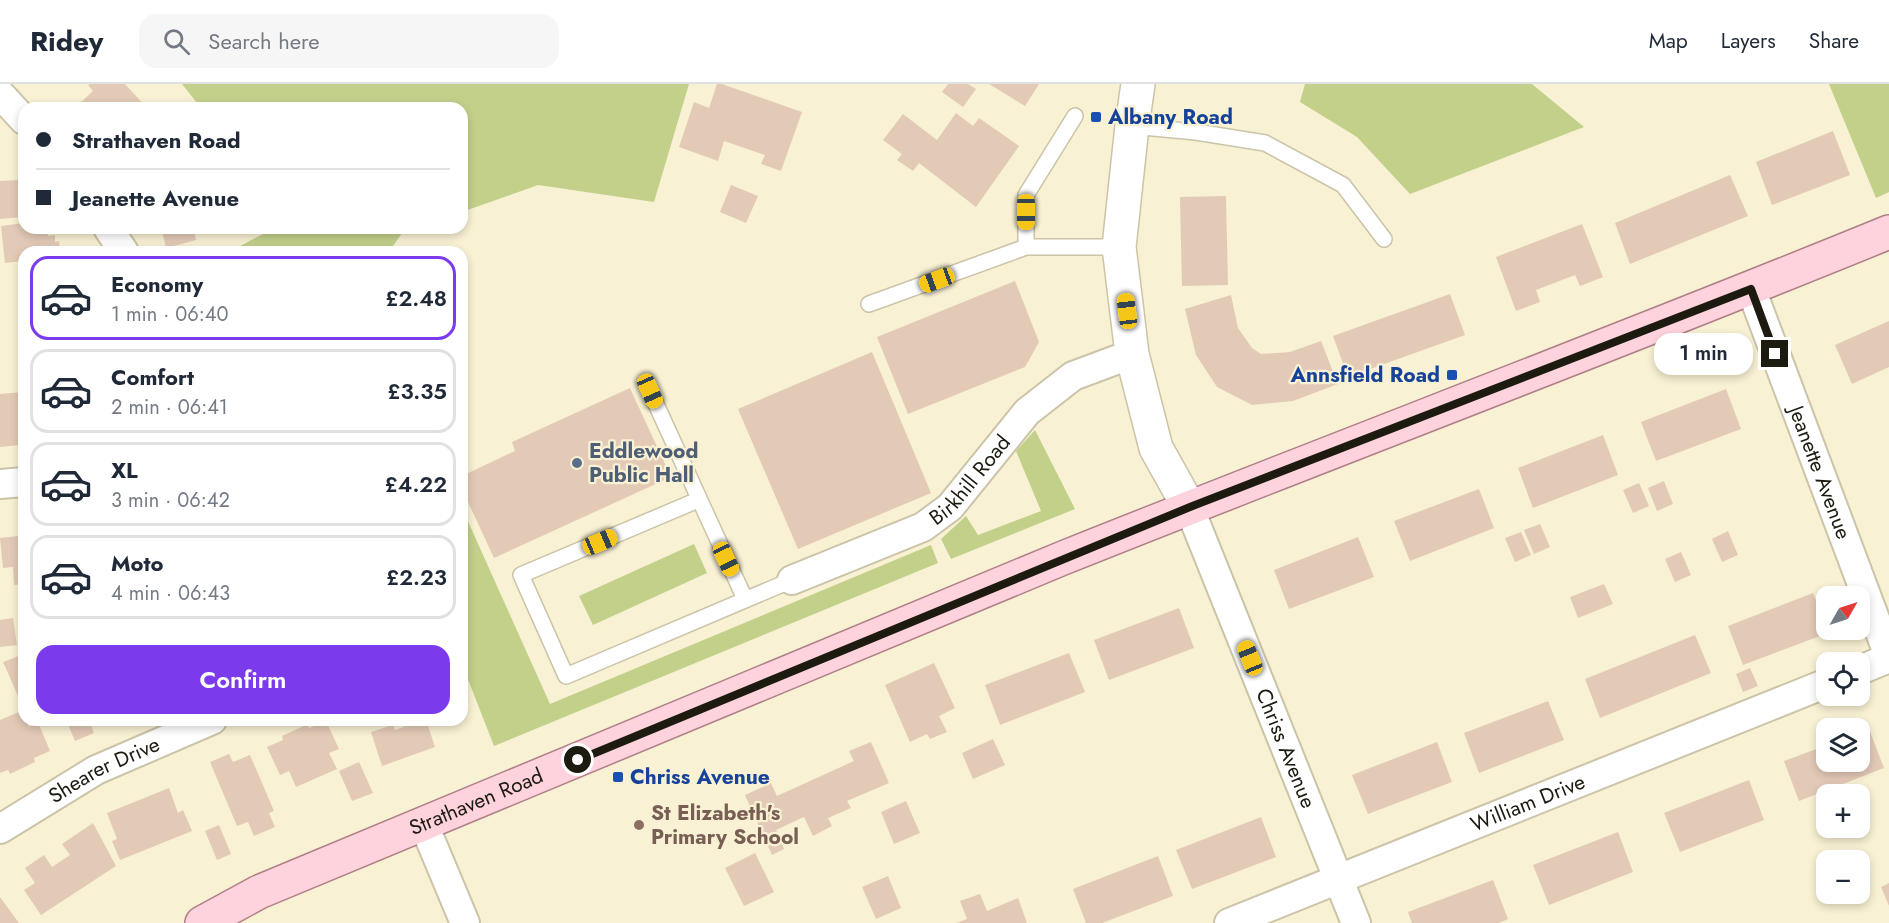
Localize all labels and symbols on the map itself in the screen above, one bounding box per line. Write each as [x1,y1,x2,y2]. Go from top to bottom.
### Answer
place label: Albany Road [1107,102,1233,132]
marker: Albany Road [1089,110,1103,124]
car [1017,194,1035,230]
car [917,265,957,295]
car [1116,292,1138,330]
callout: 1 min [1655,333,1754,375]
route end [1761,340,1788,367]
place label: Annsfield Road [1290,360,1440,390]
marker: Annsfield Road [1445,368,1459,382]
car [634,371,666,411]
street label: Jeanette Avenue [1780,399,1859,544]
street label: Birkhill Road [923,429,1018,533]
place label: Eddlewood Public Hall [589,436,698,490]
marker: Eddlewood Public Hall [570,456,584,470]
car [580,527,620,557]
car [710,539,742,579]
north arrow [1816,586,1870,640]
car [1235,638,1265,678]
street label: Chriss Avenue [1248,684,1323,813]
street label: Shearer Drive [43,729,165,811]
route start [564,746,591,773]
street label: Strathaven Road [405,761,548,843]
place label: Chriss Avenue [630,762,770,792]
street label: William Drive [1466,767,1590,840]
marker: Chriss Avenue [611,770,625,784]
place label: St Elizabeth's Primary School [651,798,799,852]
marker: St Elizabeth's Primary School [632,818,646,832]

